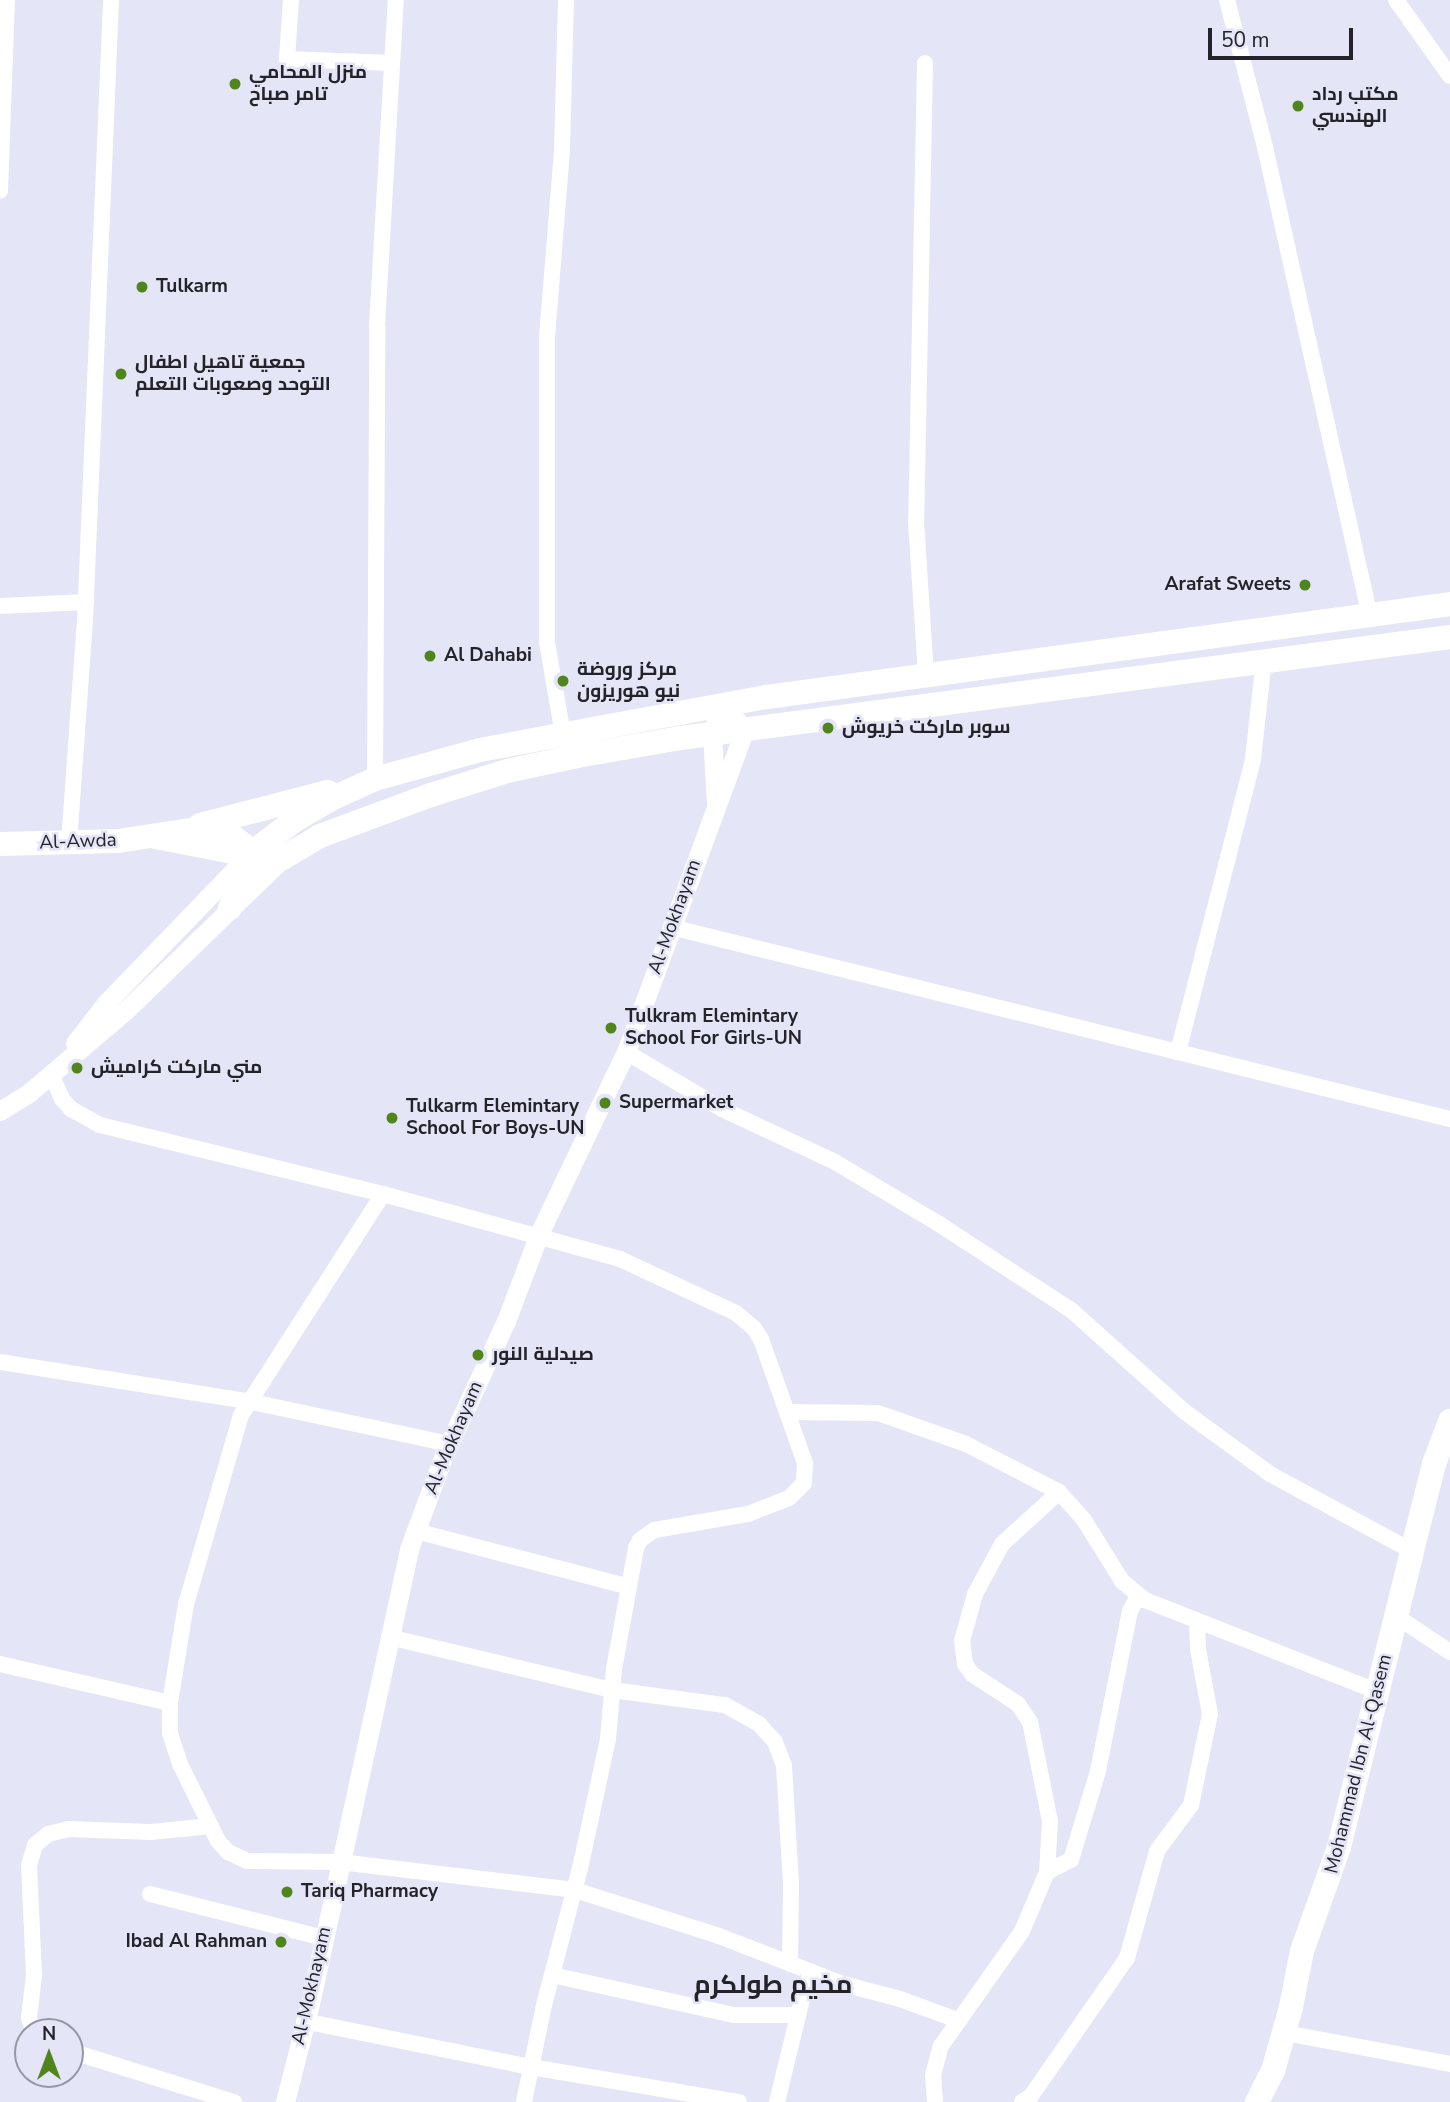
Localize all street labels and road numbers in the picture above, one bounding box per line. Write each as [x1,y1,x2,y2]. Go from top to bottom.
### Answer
street label: Al-Awda [39,829,117,855]
street label: Al-Mokhayam [644,857,706,977]
street label: Al-Mokhayam [420,1378,488,1498]
street label: Mohammad Ibn Al-Qasem [1321,1652,1397,1876]
street label: Al-Mokhayam [287,1925,337,2047]

